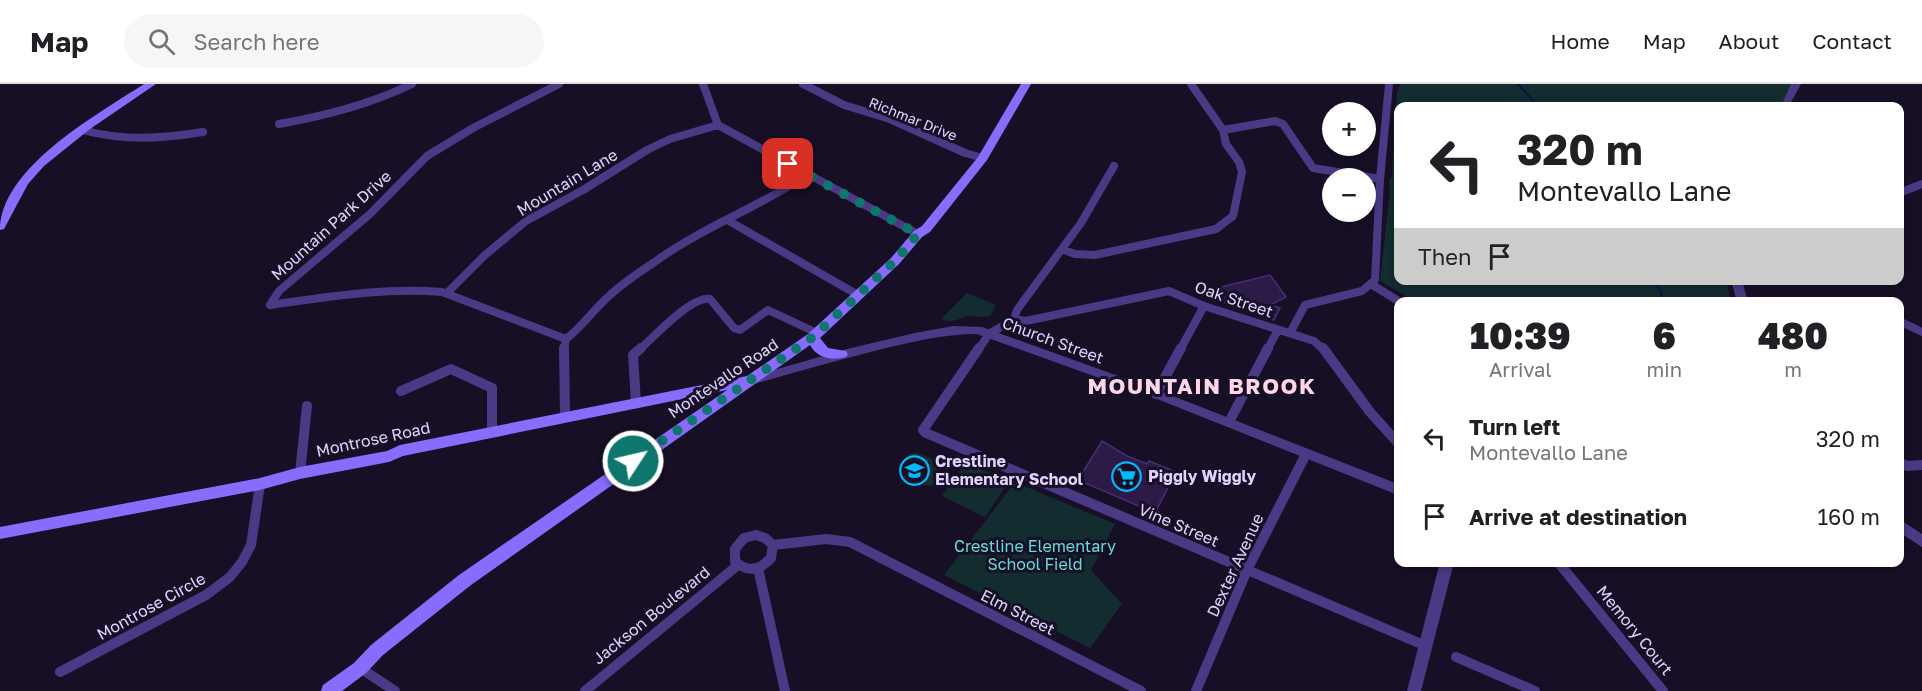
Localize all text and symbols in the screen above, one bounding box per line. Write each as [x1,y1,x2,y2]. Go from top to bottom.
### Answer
search box [124,14,544,68]
text: Map [30,25,88,58]
icon: search [145,25,178,58]
text: Search here [193,28,319,55]
text: Home [1550,28,1610,54]
text: Map [1643,28,1686,54]
text: About [1719,28,1779,54]
text: Contact [1812,28,1892,54]
street label: Richmar Drive [867,93,960,144]
map controls [1322,102,1376,222]
button: + [1322,102,1376,156]
text: 320 m [1517,124,1643,174]
icon: left [1418,126,1496,204]
pin [762,138,813,189]
street label: Mountain Lane [513,144,621,220]
icon: arrive [771,147,804,180]
street label: Mountain Park Drive [267,166,395,284]
button: − [1322,168,1376,222]
text: Montevallo Lane [1517,175,1731,207]
icon: arrive [1483,240,1516,273]
text: Then [1418,243,1471,270]
street label: Oak Street [1192,276,1276,322]
street label: Church Street [1000,312,1106,368]
text: 10:39 [1470,314,1571,357]
text: 6 [1653,314,1676,357]
text: 480 [1758,314,1828,357]
street label: Montevallo Road [664,334,782,422]
text: Arrival [1489,357,1552,381]
text: min [1647,357,1682,381]
text: m [1784,357,1802,381]
district label: MOUNTAIN BROOK [1087,372,1317,399]
text: Turn left [1469,413,1560,440]
street label: Montrose Road [314,417,432,461]
icon: left [1418,422,1451,455]
text: 320 m [1816,425,1880,452]
position arrow [601,429,665,493]
text: Montevallo Lane [1469,440,1628,464]
place label: Crestline Elementary School [935,451,1084,489]
school or university icon: Crestline Elementary School [898,454,930,486]
supermarket icon: Piggly Wiggly [1111,460,1143,492]
place label: Piggly Wiggly [1148,466,1257,486]
street label: Vine Street [1136,499,1222,551]
icon: arrive [1418,500,1451,533]
text: Arrive at destination [1469,503,1687,530]
text: 160 m [1817,503,1880,530]
street label: Dexter Avenue [1202,510,1268,620]
park label: Crestline Elementary School Field [954,536,1116,574]
street label: Jackson Boulevard [588,562,714,668]
street label: Montrose Circle [93,568,209,644]
street label: Memory Court [1593,581,1677,679]
street label: Elm Street [978,585,1058,639]

